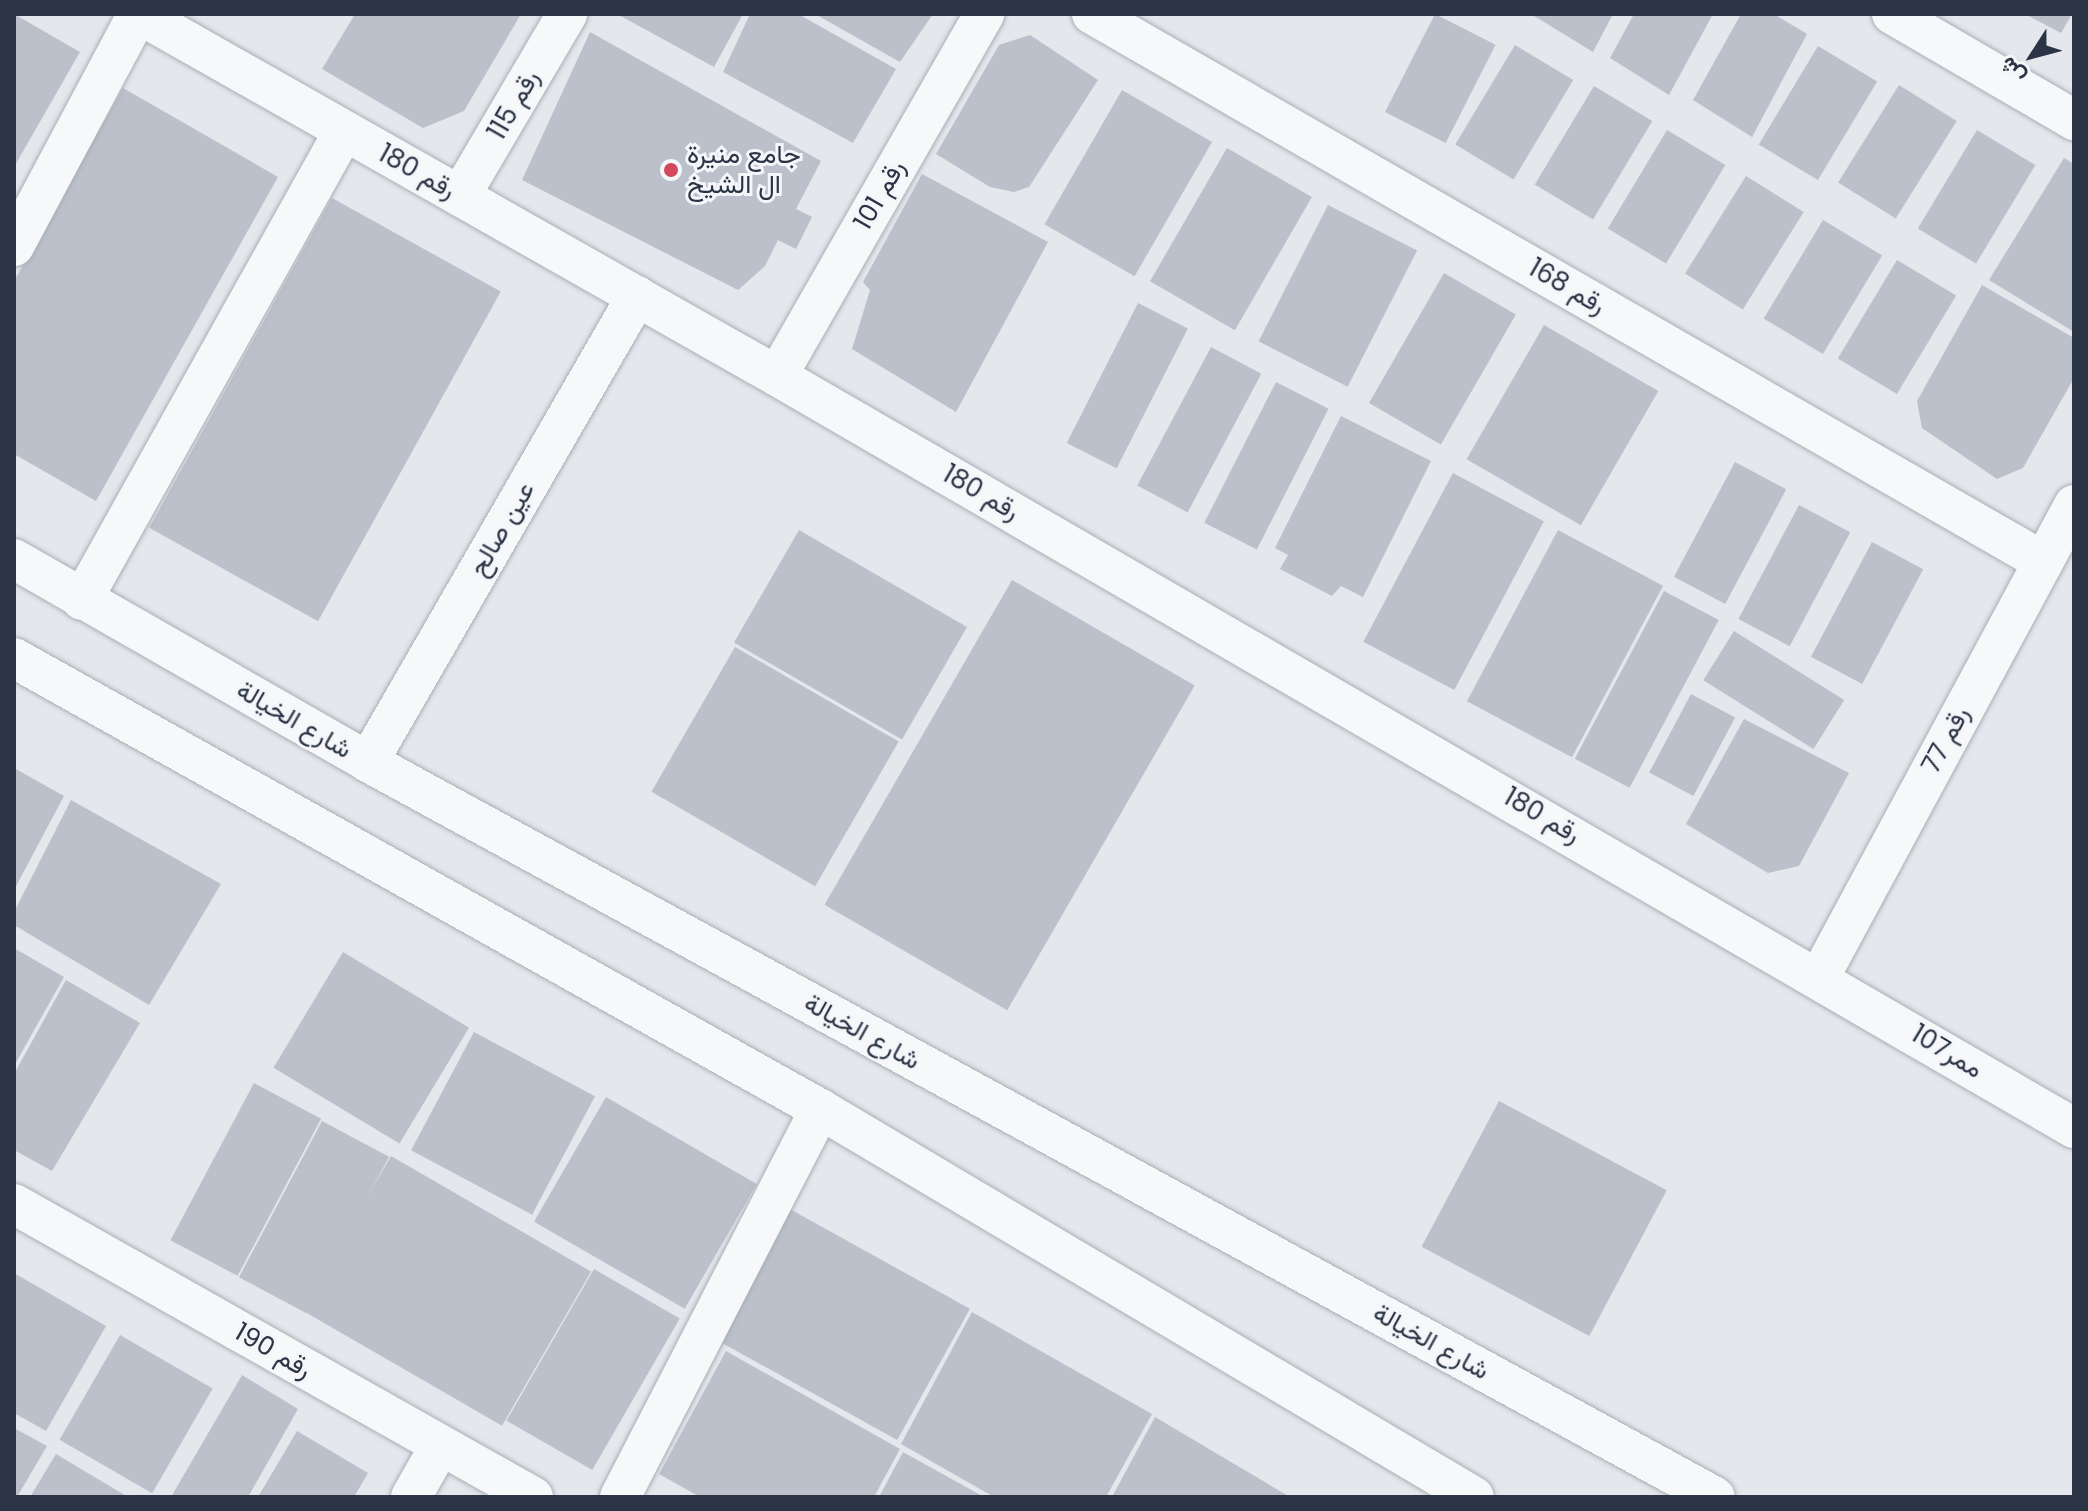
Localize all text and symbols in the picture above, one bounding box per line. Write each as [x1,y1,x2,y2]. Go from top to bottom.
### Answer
north arrow [1992,16,2072,96]
text: ش [1992,51,2032,90]
street label: رقم 115 [482,65,546,145]
street label: رقم 180 [373,138,461,206]
place label: جامع منيرة ال الشيخ [687,139,801,200]
street label: رقم 101 [848,155,912,235]
marker: جامع منيرة ال الشيخ [662,161,680,179]
street label: رقم 168 [1523,253,1611,321]
street label: رقم 180 [937,459,1025,527]
street label: عين صالح [463,476,541,582]
street label: شارع الخيالة [231,675,357,765]
street label: رقم 77 [1916,701,1976,779]
street label: رقم 180 [1498,782,1586,850]
street label: شارع الخيالة [799,987,925,1077]
street label: ممر107 [1906,1019,1988,1085]
street label: شارع الخيالة [1368,1297,1494,1387]
street label: رقم 190 [229,1317,317,1385]

